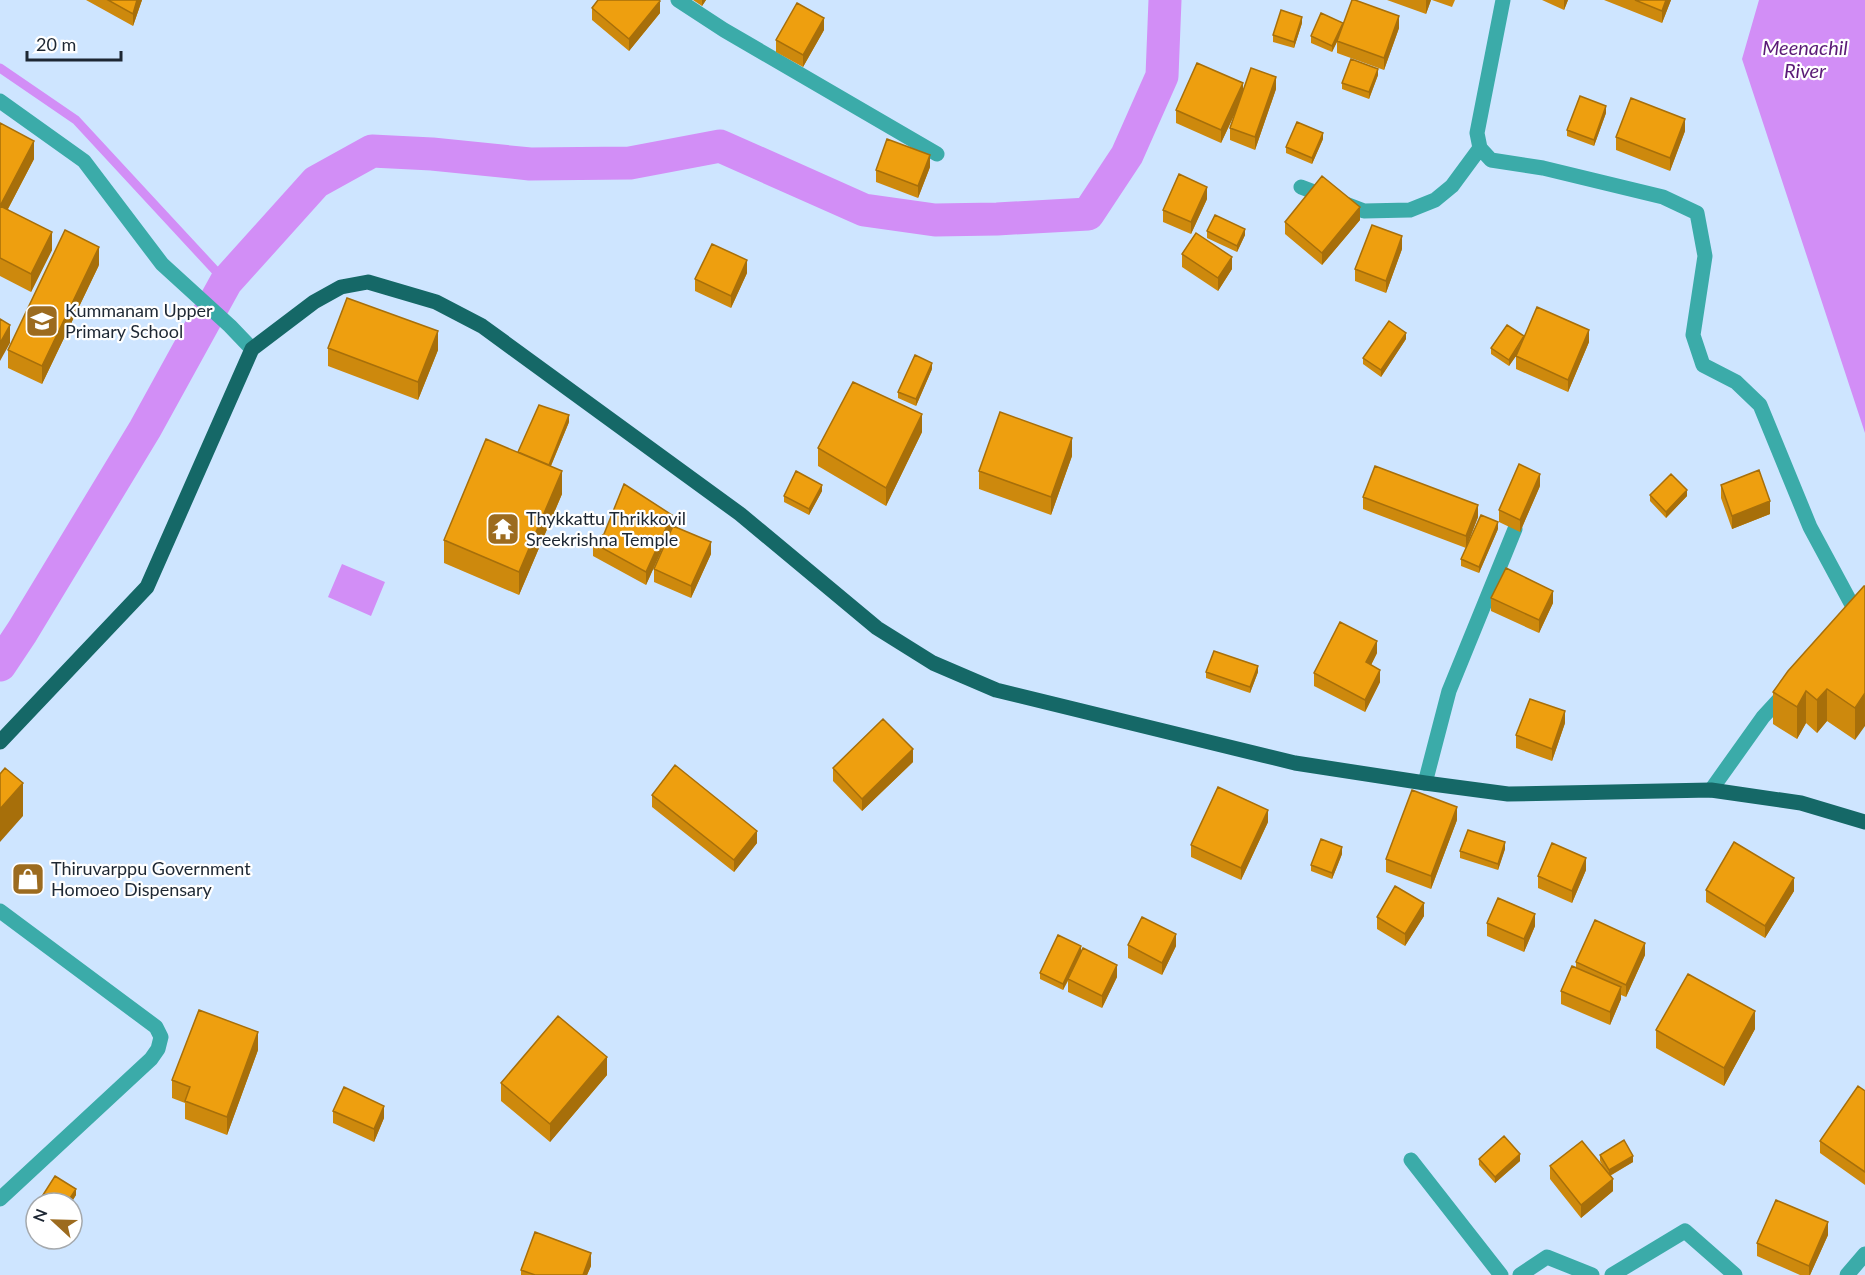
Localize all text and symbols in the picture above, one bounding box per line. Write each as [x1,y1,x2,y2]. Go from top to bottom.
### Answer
scale bar [27,24,122,62]
text: 20 m [36,33,76,55]
water label: Meenachil River [1762,35,1848,82]
place label: Kummanam Upper Primary School [65,299,213,342]
school or university icon: Kummanam Upper Primary School [24,303,60,339]
place label: Thykkattu Thrikkovil Sreekrishna Temple [526,507,686,550]
temple icon: Thykkattu Thrikkovil Sreekrishna Temple [485,511,521,547]
place label: Thiruvarppu Government Homoeo Dispensary [51,857,251,900]
shop icon: Thiruvarppu Government Homoeo Dispensary [10,861,46,897]
north arrow [24,1191,84,1251]
text: N [29,1206,51,1224]

